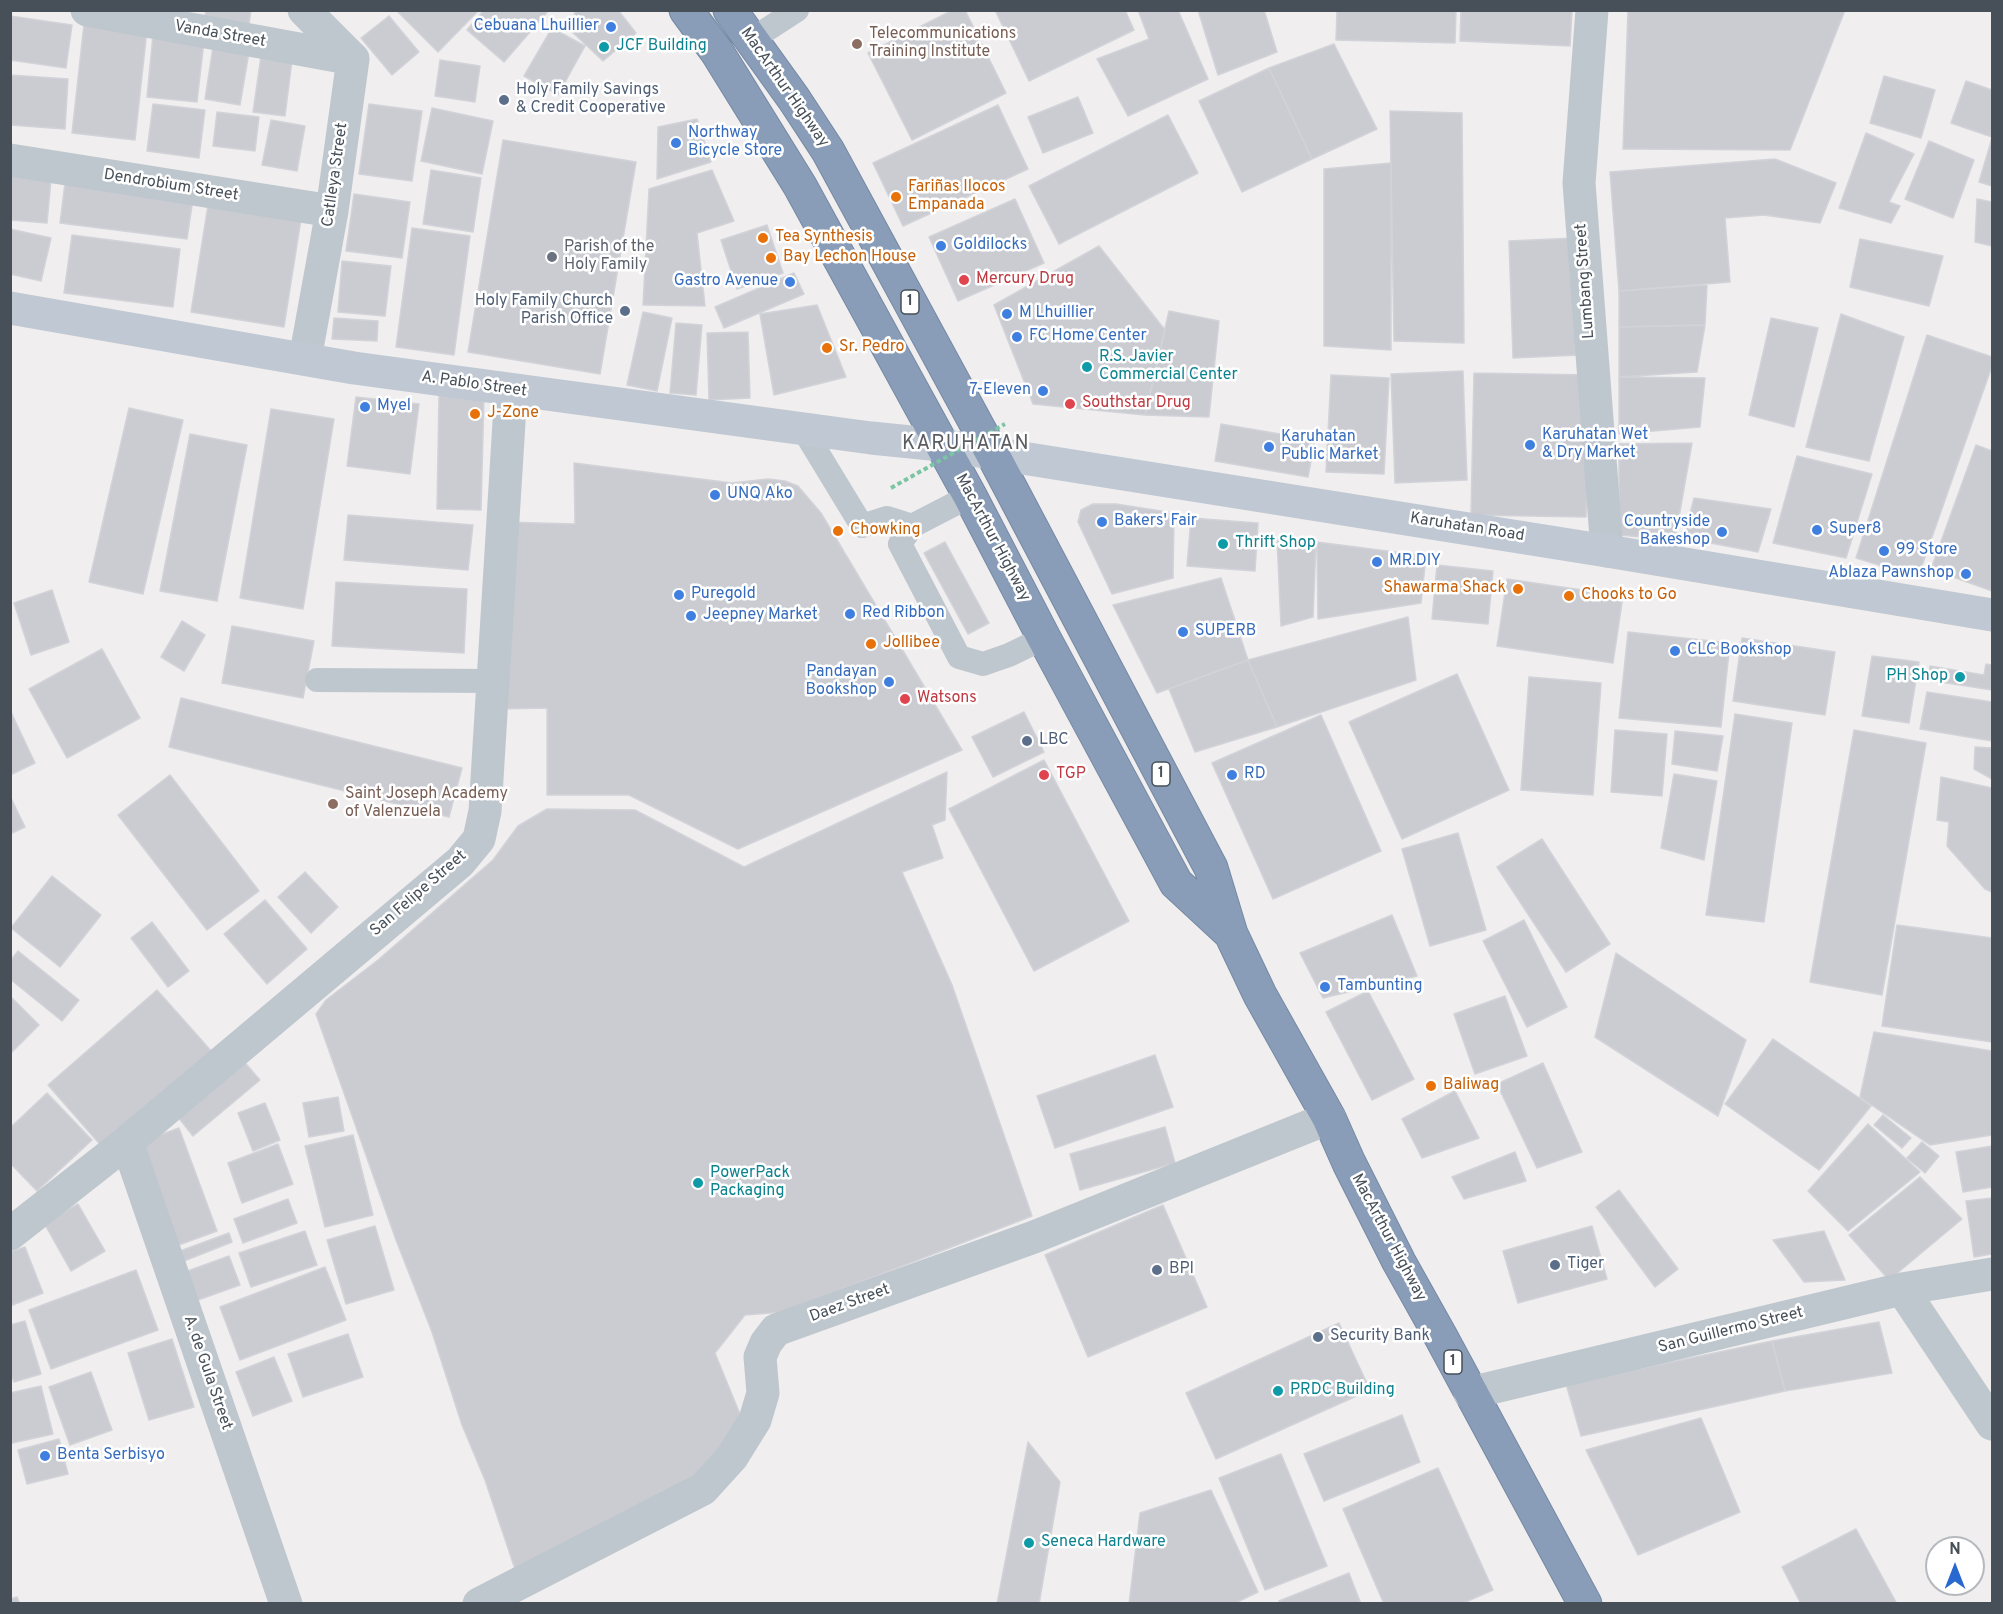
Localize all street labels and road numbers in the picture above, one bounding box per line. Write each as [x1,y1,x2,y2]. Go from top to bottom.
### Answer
street label: Vanda Street [173,18,267,52]
street label: MacArthur Highway [736,25,832,151]
street label: Catlleya Street [319,122,353,228]
street label: Dendrobium Street [102,166,240,206]
street label: Lumbang Street [1572,223,1600,339]
road number: 1 [901,290,919,314]
street label: A. Pablo Street [420,368,528,402]
street label: MacArthur Highway [950,471,1034,605]
street label: Karuhatan Road [1408,509,1526,547]
road number: 1 [1152,762,1170,786]
street label: San Felipe Street [367,847,471,941]
street label: MacArthur Highway [1346,1171,1430,1305]
street label: Daez Street [807,1281,893,1327]
street label: San Guillermo Street [1656,1304,1806,1358]
street label: A. de Gula Street [178,1313,236,1433]
road number: 1 [1444,1350,1462,1374]

